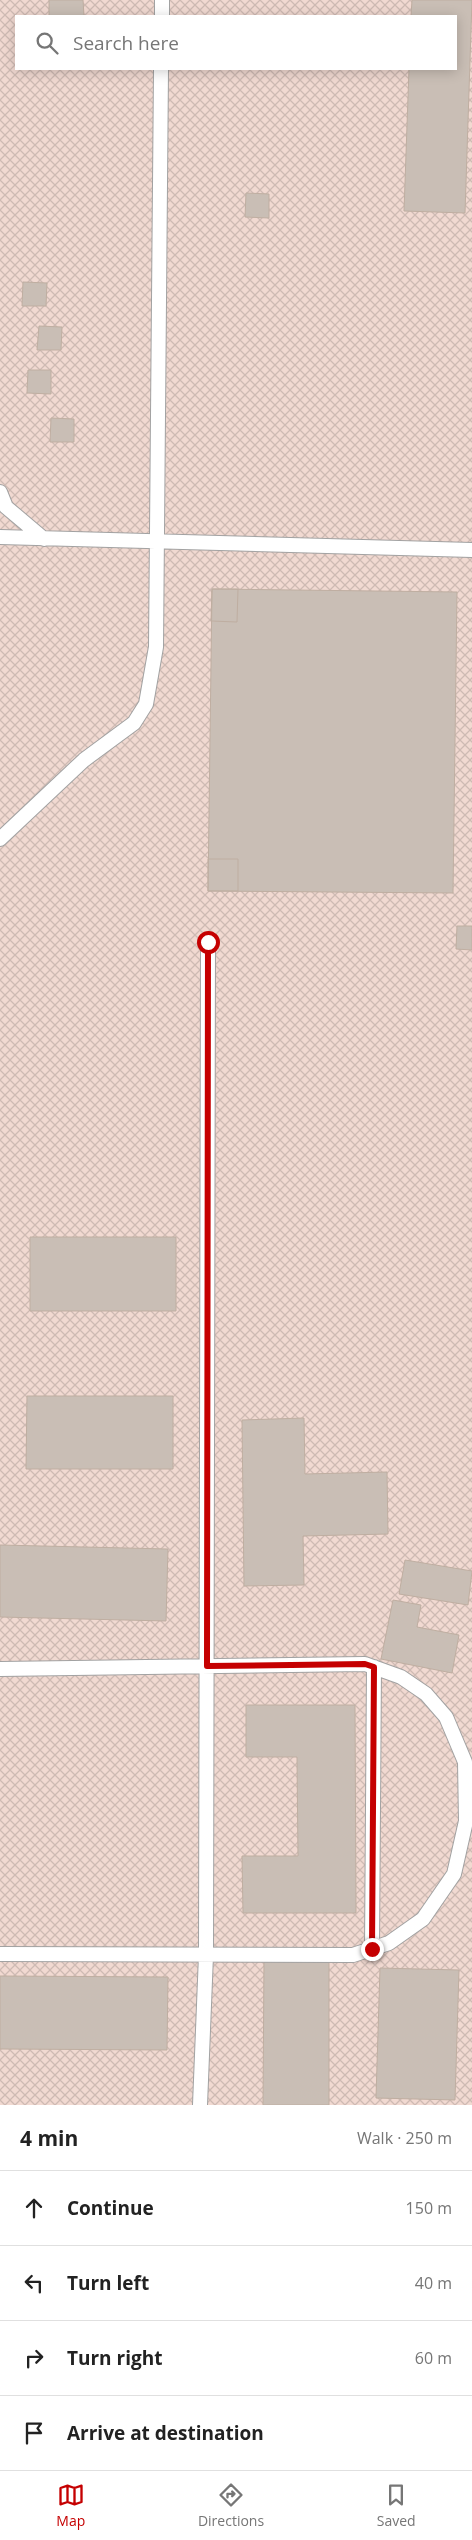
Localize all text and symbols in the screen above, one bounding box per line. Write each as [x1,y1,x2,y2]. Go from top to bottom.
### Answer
search box [15,15,457,70]
icon: search [33,29,61,57]
text: Search here [73,30,179,56]
route start [197,931,220,954]
route end [361,1938,384,1961]
text: 4 min [20,2124,78,2152]
text: Walk · 250 m [357,2127,452,2149]
icon: ahead [20,2194,48,2222]
text: Continue [67,2195,154,2221]
text: 150 m [406,2197,452,2219]
icon: left [20,2269,48,2297]
text: Turn left [67,2270,149,2296]
text: 40 m [415,2272,452,2294]
icon: right [20,2344,48,2372]
text: Turn right [67,2345,162,2371]
text: 60 m [415,2347,452,2369]
icon: arrive [20,2419,48,2447]
text: Arrive at destination [67,2420,264,2446]
tab: Map [56,2481,85,2530]
tab: Directions [198,2481,264,2530]
tab: Saved [377,2481,416,2530]

